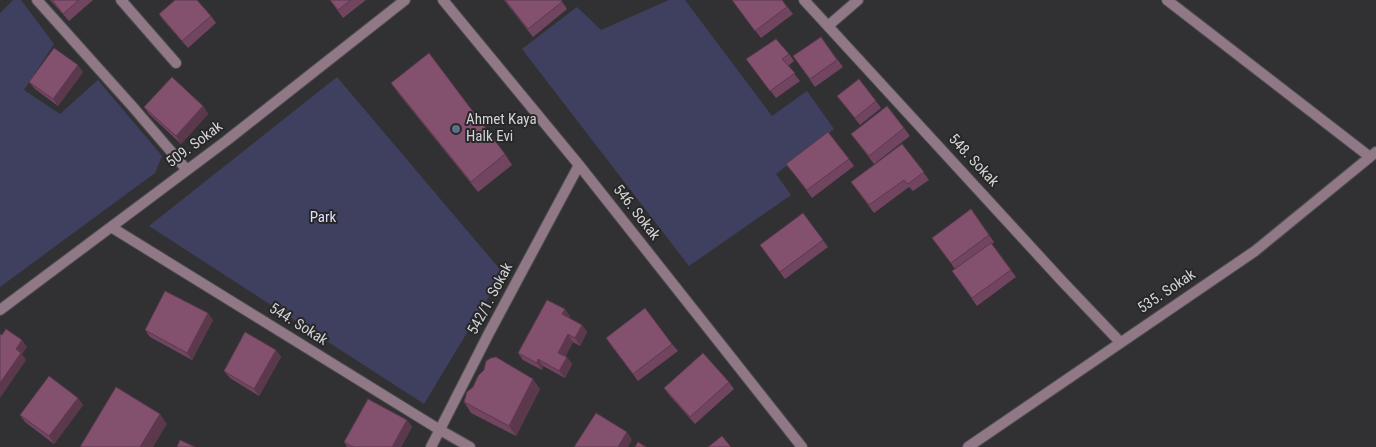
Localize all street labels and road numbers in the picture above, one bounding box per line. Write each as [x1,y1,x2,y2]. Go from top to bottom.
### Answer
street label: 509. Sokak [163,118,227,172]
street label: 548. Sokak [944,131,1002,191]
street label: 546. Sokak [609,182,663,244]
street label: 542/1. Sokak [465,260,517,338]
street label: 535. Sokak [1135,266,1199,318]
street label: 544. Sokak [265,300,331,350]

